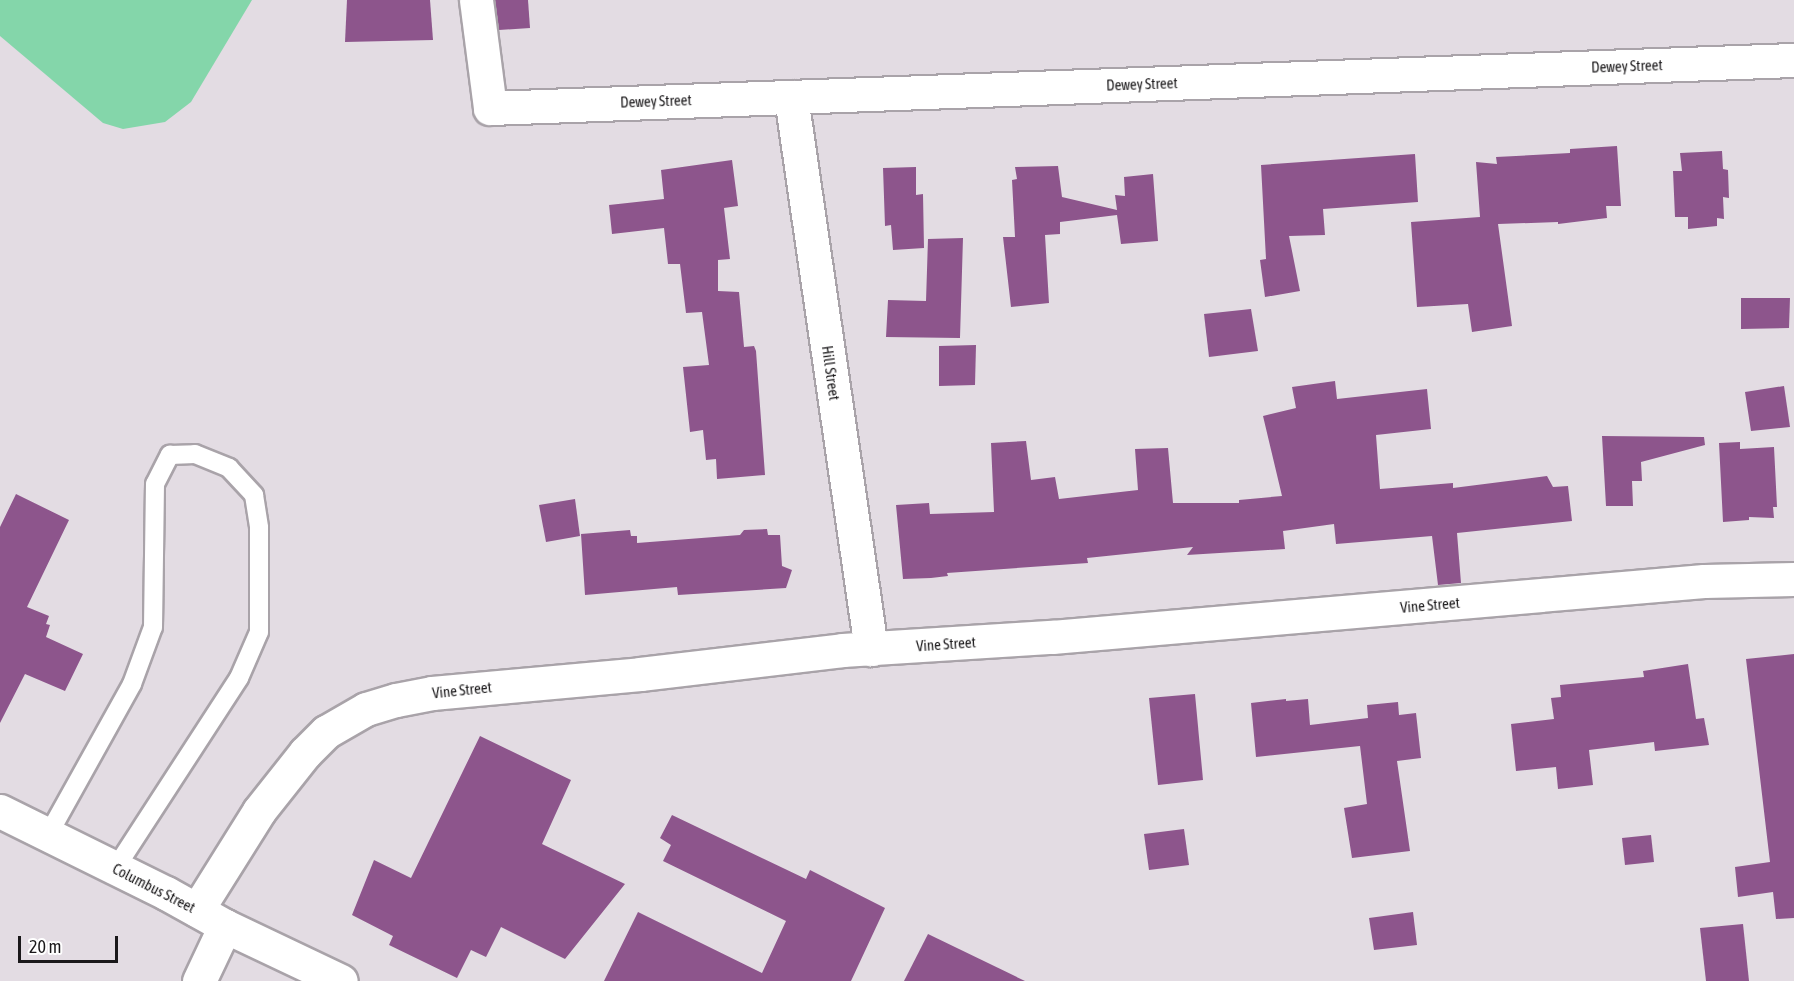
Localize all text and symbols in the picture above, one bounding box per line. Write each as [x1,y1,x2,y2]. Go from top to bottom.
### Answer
street label: Dewey Street [1591,56,1663,76]
street label: Dewey Street [1106,74,1178,94]
street label: Dewey Street [620,91,692,111]
street label: Hill Street [818,344,844,402]
street label: Vine Street [1399,593,1461,617]
street label: Vine Street [916,633,976,655]
street label: Vine Street [431,678,493,702]
street label: Columbus Street [110,859,198,917]
scale bar [21,924,122,962]
text: 20 m [29,936,61,957]

